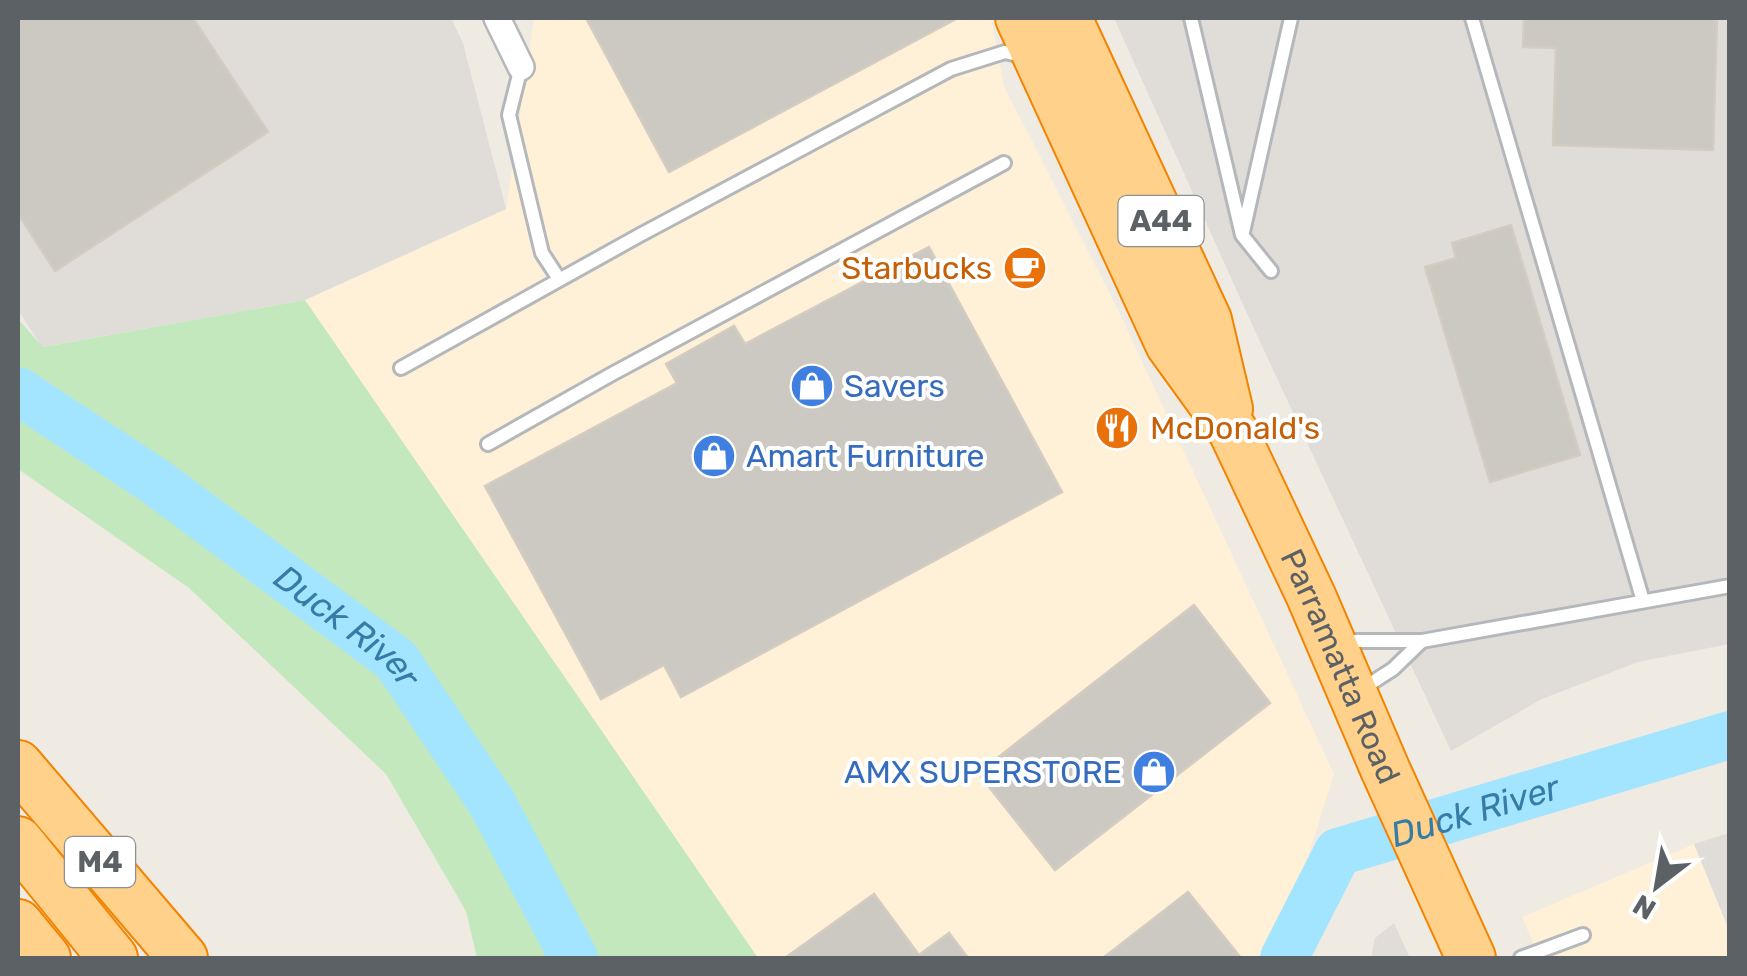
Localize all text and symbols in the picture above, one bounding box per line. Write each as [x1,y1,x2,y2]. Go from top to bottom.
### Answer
road number: A44 [1118,196,1204,246]
cafe icon: Starbucks [1002,245,1048,291]
place label: Starbucks [841,249,992,287]
shop icon: Savers [789,363,835,409]
place label: Savers [844,367,945,405]
restaurant icon: McDonald's [1094,405,1140,451]
place label: McDonald's [1150,409,1320,447]
shop icon: Amart Furniture [691,433,737,479]
place label: Amart Furniture [746,437,985,475]
street label: Parramatta Road [1273,543,1408,790]
water label: Duck River [266,556,430,696]
shop icon: AMX SUPERSTORE [1131,749,1177,795]
place label: AMX SUPERSTORE [844,753,1122,791]
water label: Duck River [1386,766,1566,856]
north arrow [1607,836,1707,936]
road number: M4 [65,837,135,887]
text: N [1627,888,1662,926]

